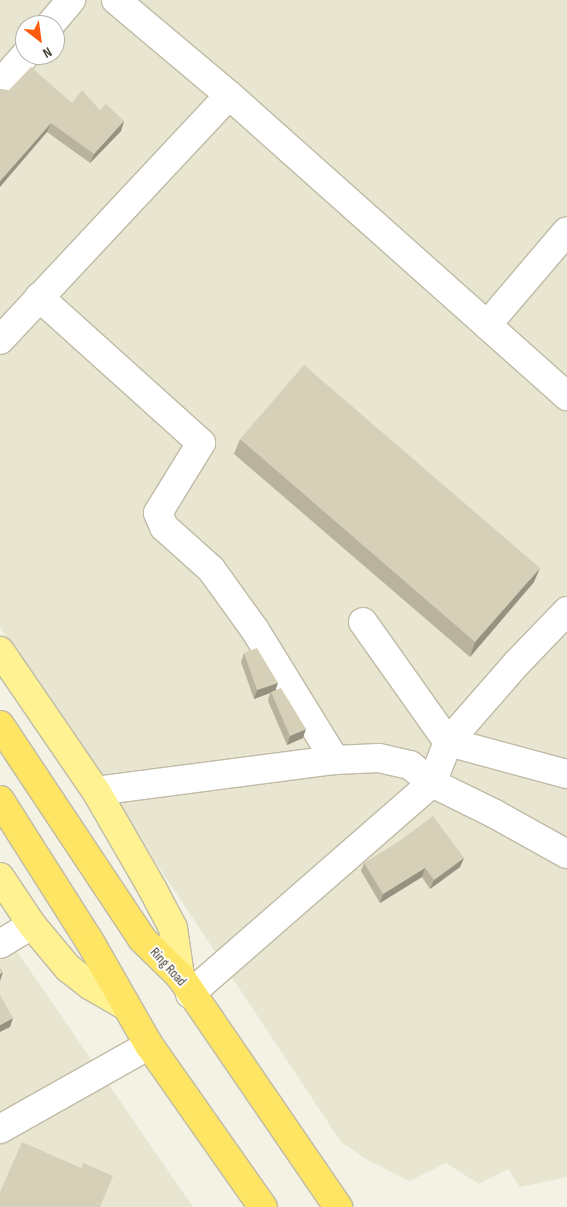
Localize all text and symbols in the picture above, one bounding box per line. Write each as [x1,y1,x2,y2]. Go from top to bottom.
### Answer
north arrow [15,15,65,65]
text: N [40,43,55,62]
street label: Ring Road [146,944,190,990]

